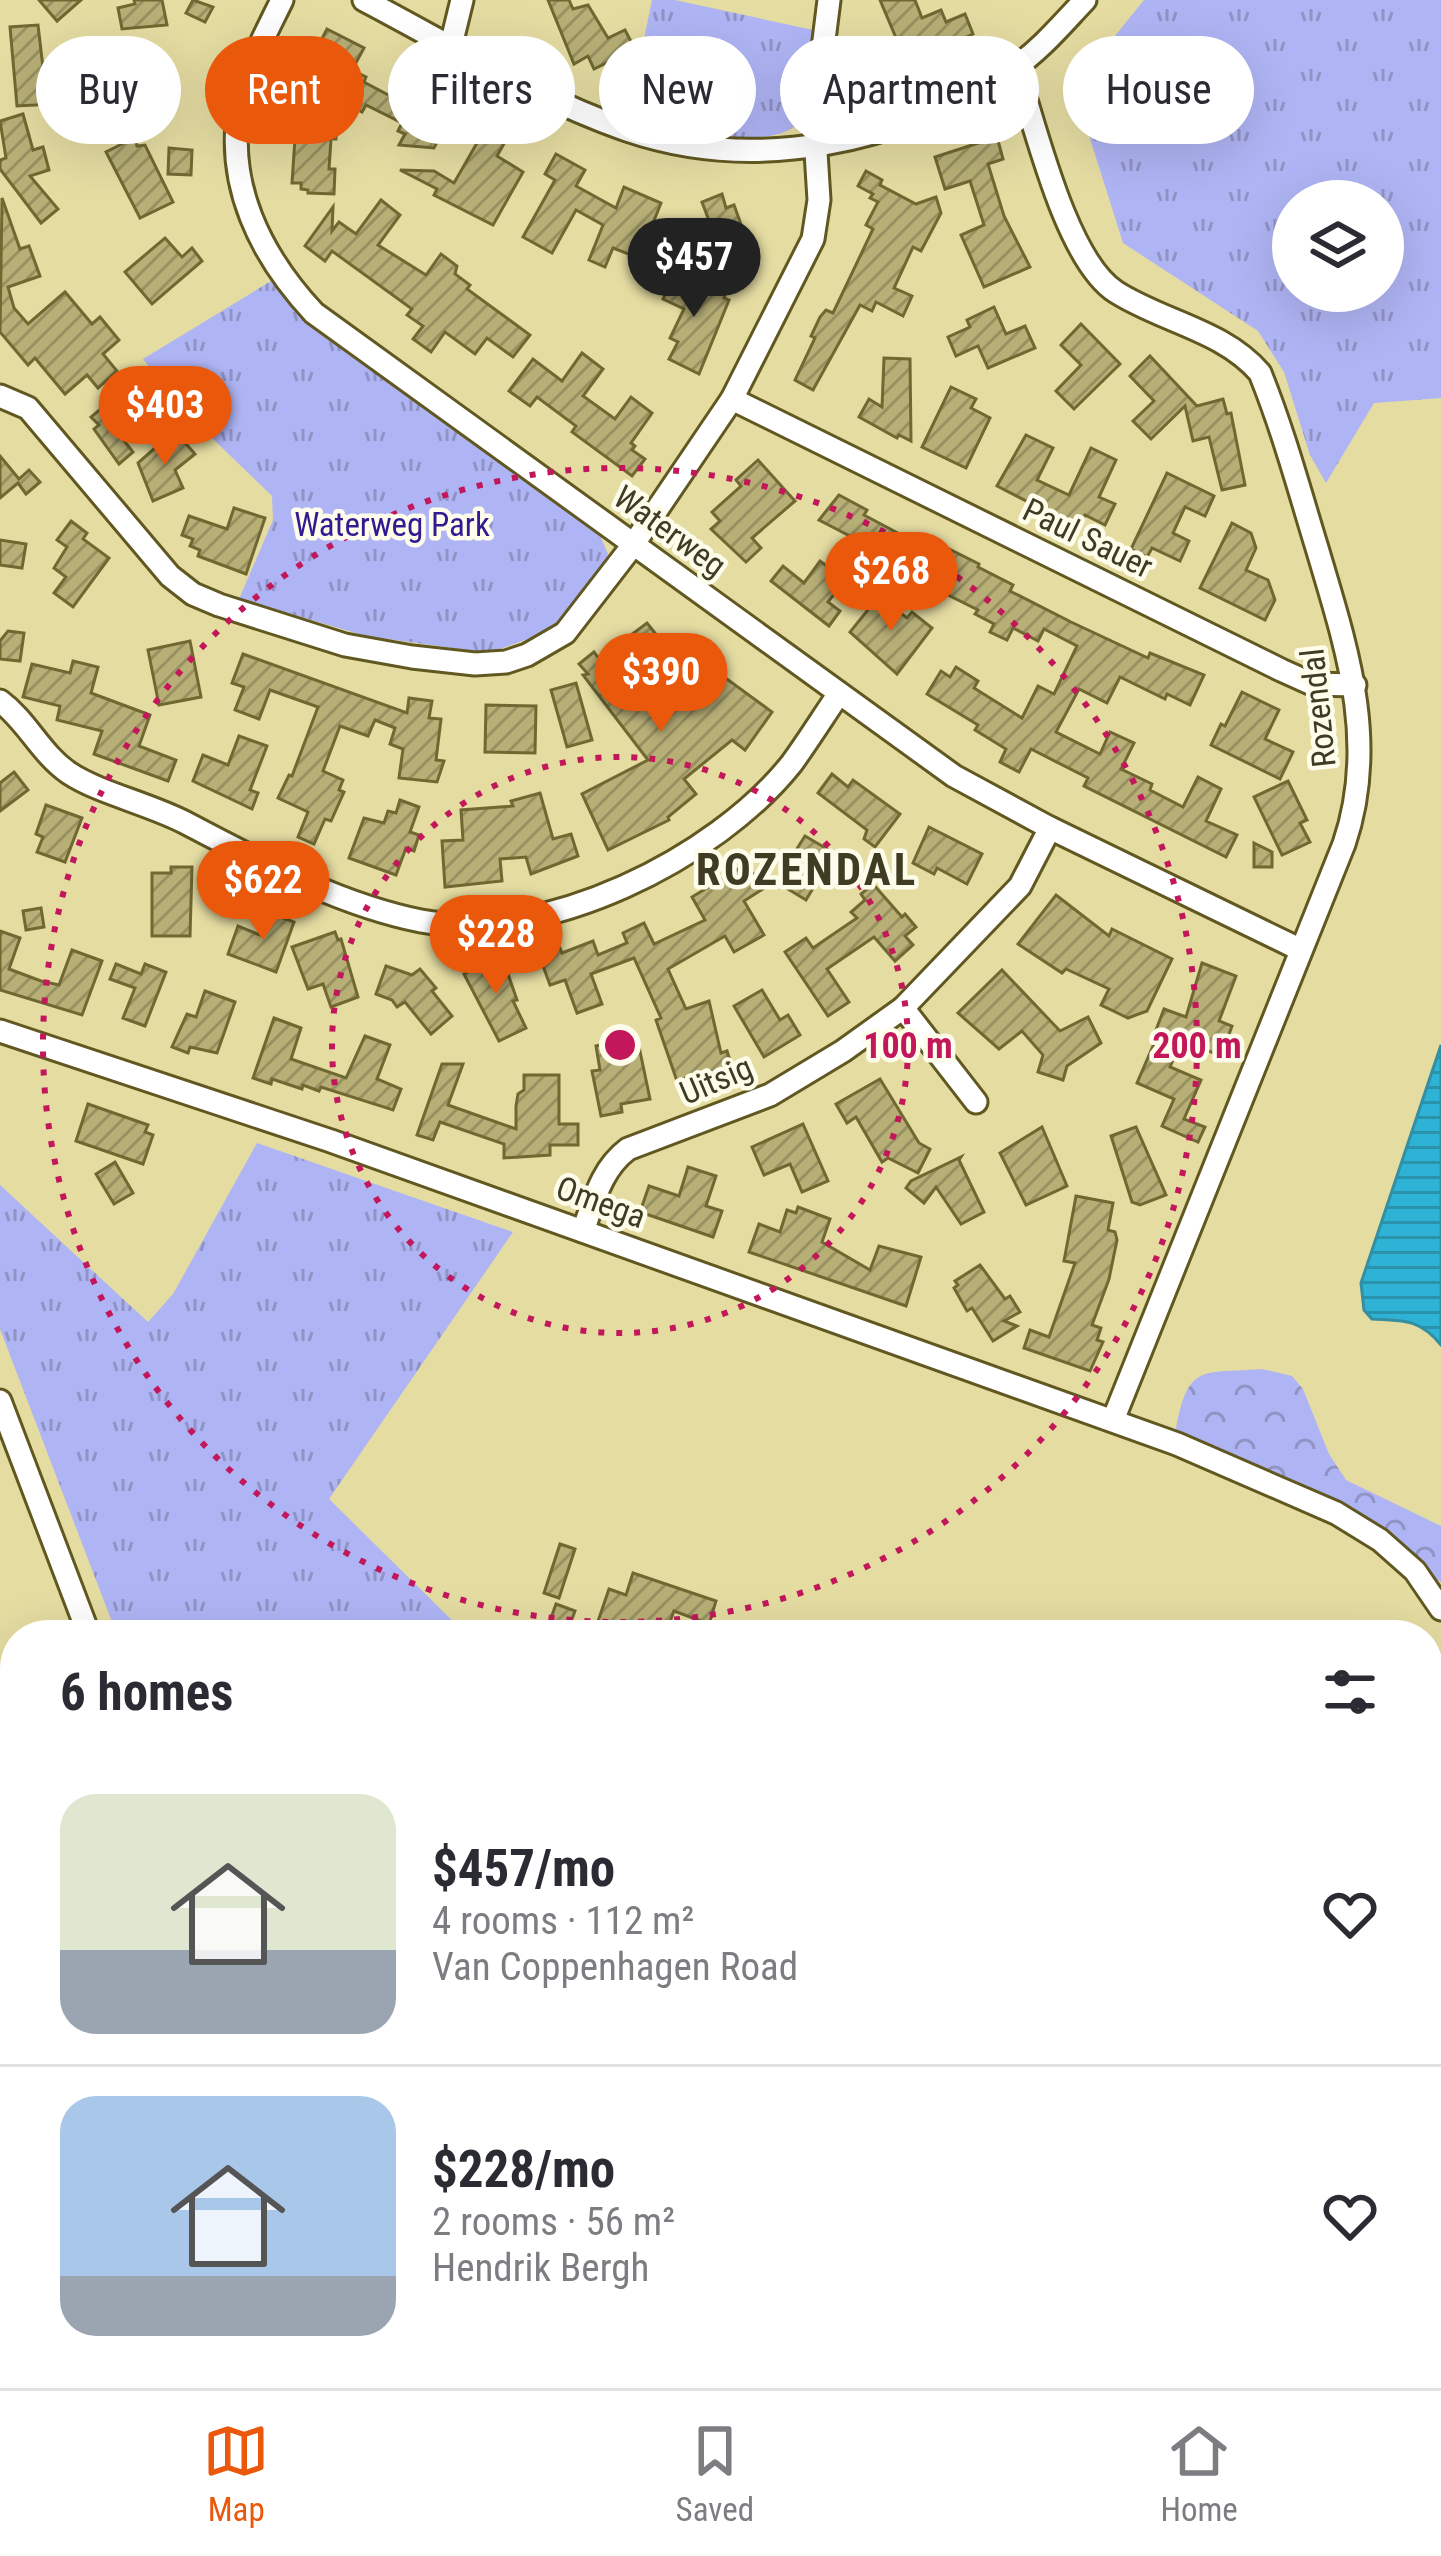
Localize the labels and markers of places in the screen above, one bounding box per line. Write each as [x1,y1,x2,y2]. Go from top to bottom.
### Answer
pin: $457 [623,218,765,320]
pin: $403 [94,366,236,468]
pin: $268 [820,532,962,634]
pin: $390 [590,633,732,735]
pin: $622 [192,841,334,943]
pin: $228 [425,895,567,997]
centre of rings [599,1024,641,1066]

